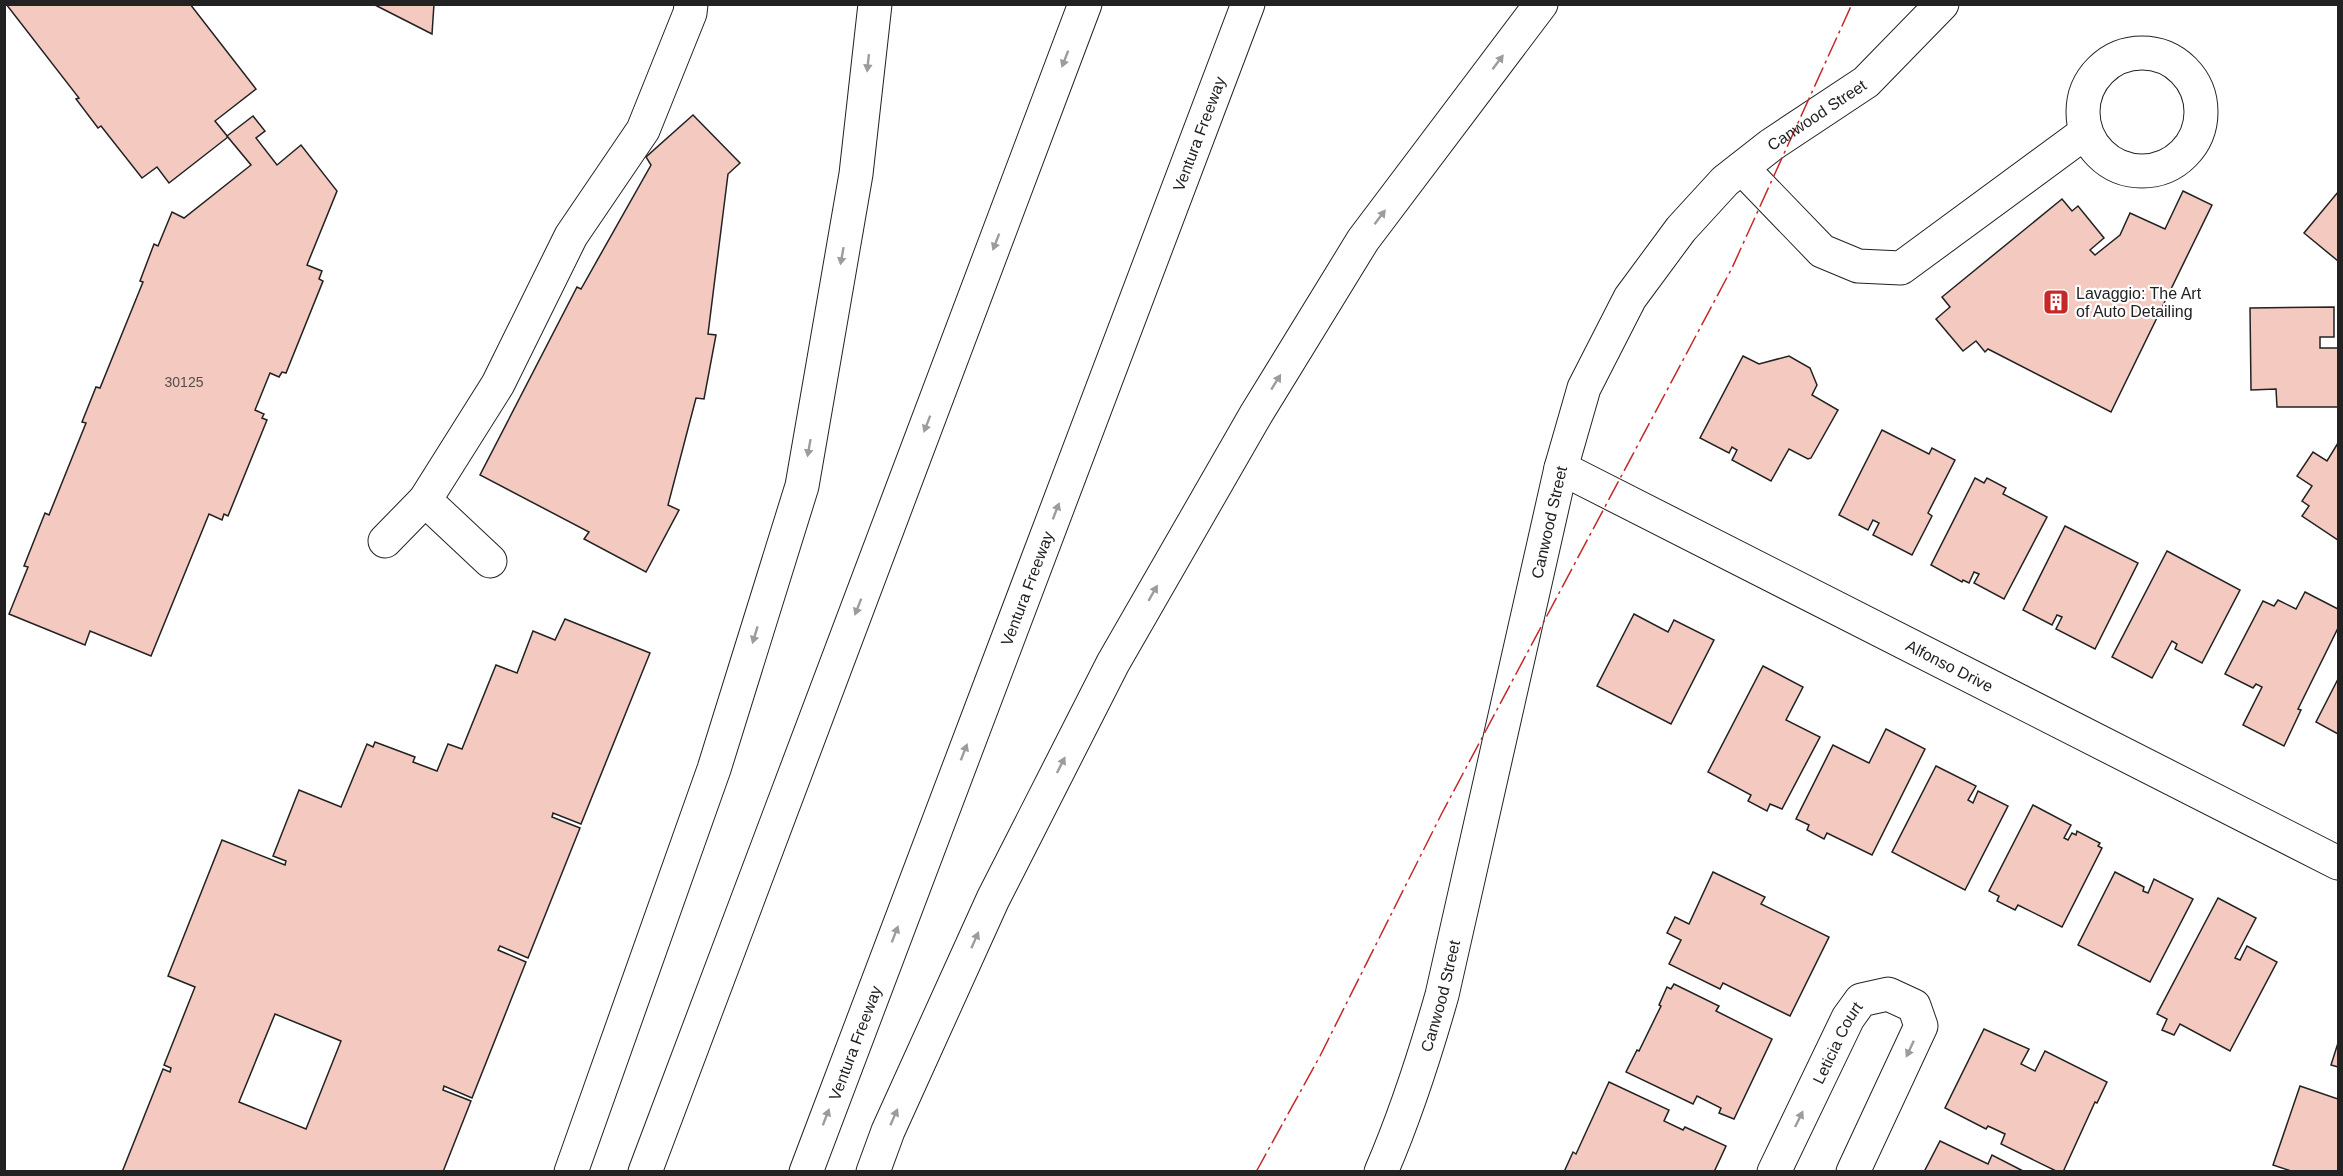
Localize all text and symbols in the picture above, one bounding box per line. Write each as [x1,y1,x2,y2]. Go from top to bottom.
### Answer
one-way arrow [1059,50,1069,68]
one-way arrow [864,53,873,72]
one-way arrow [1491,54,1503,69]
street label: Ventura Freeway [1169,74,1228,193]
street label: Canwood Street [1764,76,1870,154]
one-way arrow [1374,210,1386,225]
one-way arrow [991,233,1001,251]
one-way arrow [837,246,846,265]
place label: Lavaggio: The Art of Auto Detailing [2076,285,2202,320]
building icon: Lavaggio: The Art of Auto Detailing [2041,287,2071,317]
house number: 30125 [165,374,204,390]
one-way arrow [1271,374,1282,390]
one-way arrow [922,415,931,433]
one-way arrow [804,439,813,458]
street label: Canwood Street [1528,464,1570,580]
one-way arrow [1052,502,1061,520]
street label: Ventura Freeway [997,529,1056,648]
one-way arrow [1148,584,1158,601]
one-way arrow [853,598,863,616]
one-way arrow [750,626,760,644]
street label: Alfonso Drive [1903,636,1996,695]
one-way arrow [960,743,970,761]
one-way arrow [1056,756,1066,773]
one-way arrow [891,925,901,943]
one-way arrow [970,931,979,948]
street label: Canwood Street [1417,938,1463,1054]
street label: Ventura Freeway [825,983,884,1103]
street label: Leticia Court [1809,998,1866,1086]
one-way arrow [1906,1041,1915,1058]
one-way arrow [822,1108,832,1126]
one-way arrow [890,1109,899,1126]
one-way arrow [1795,1110,1804,1127]

